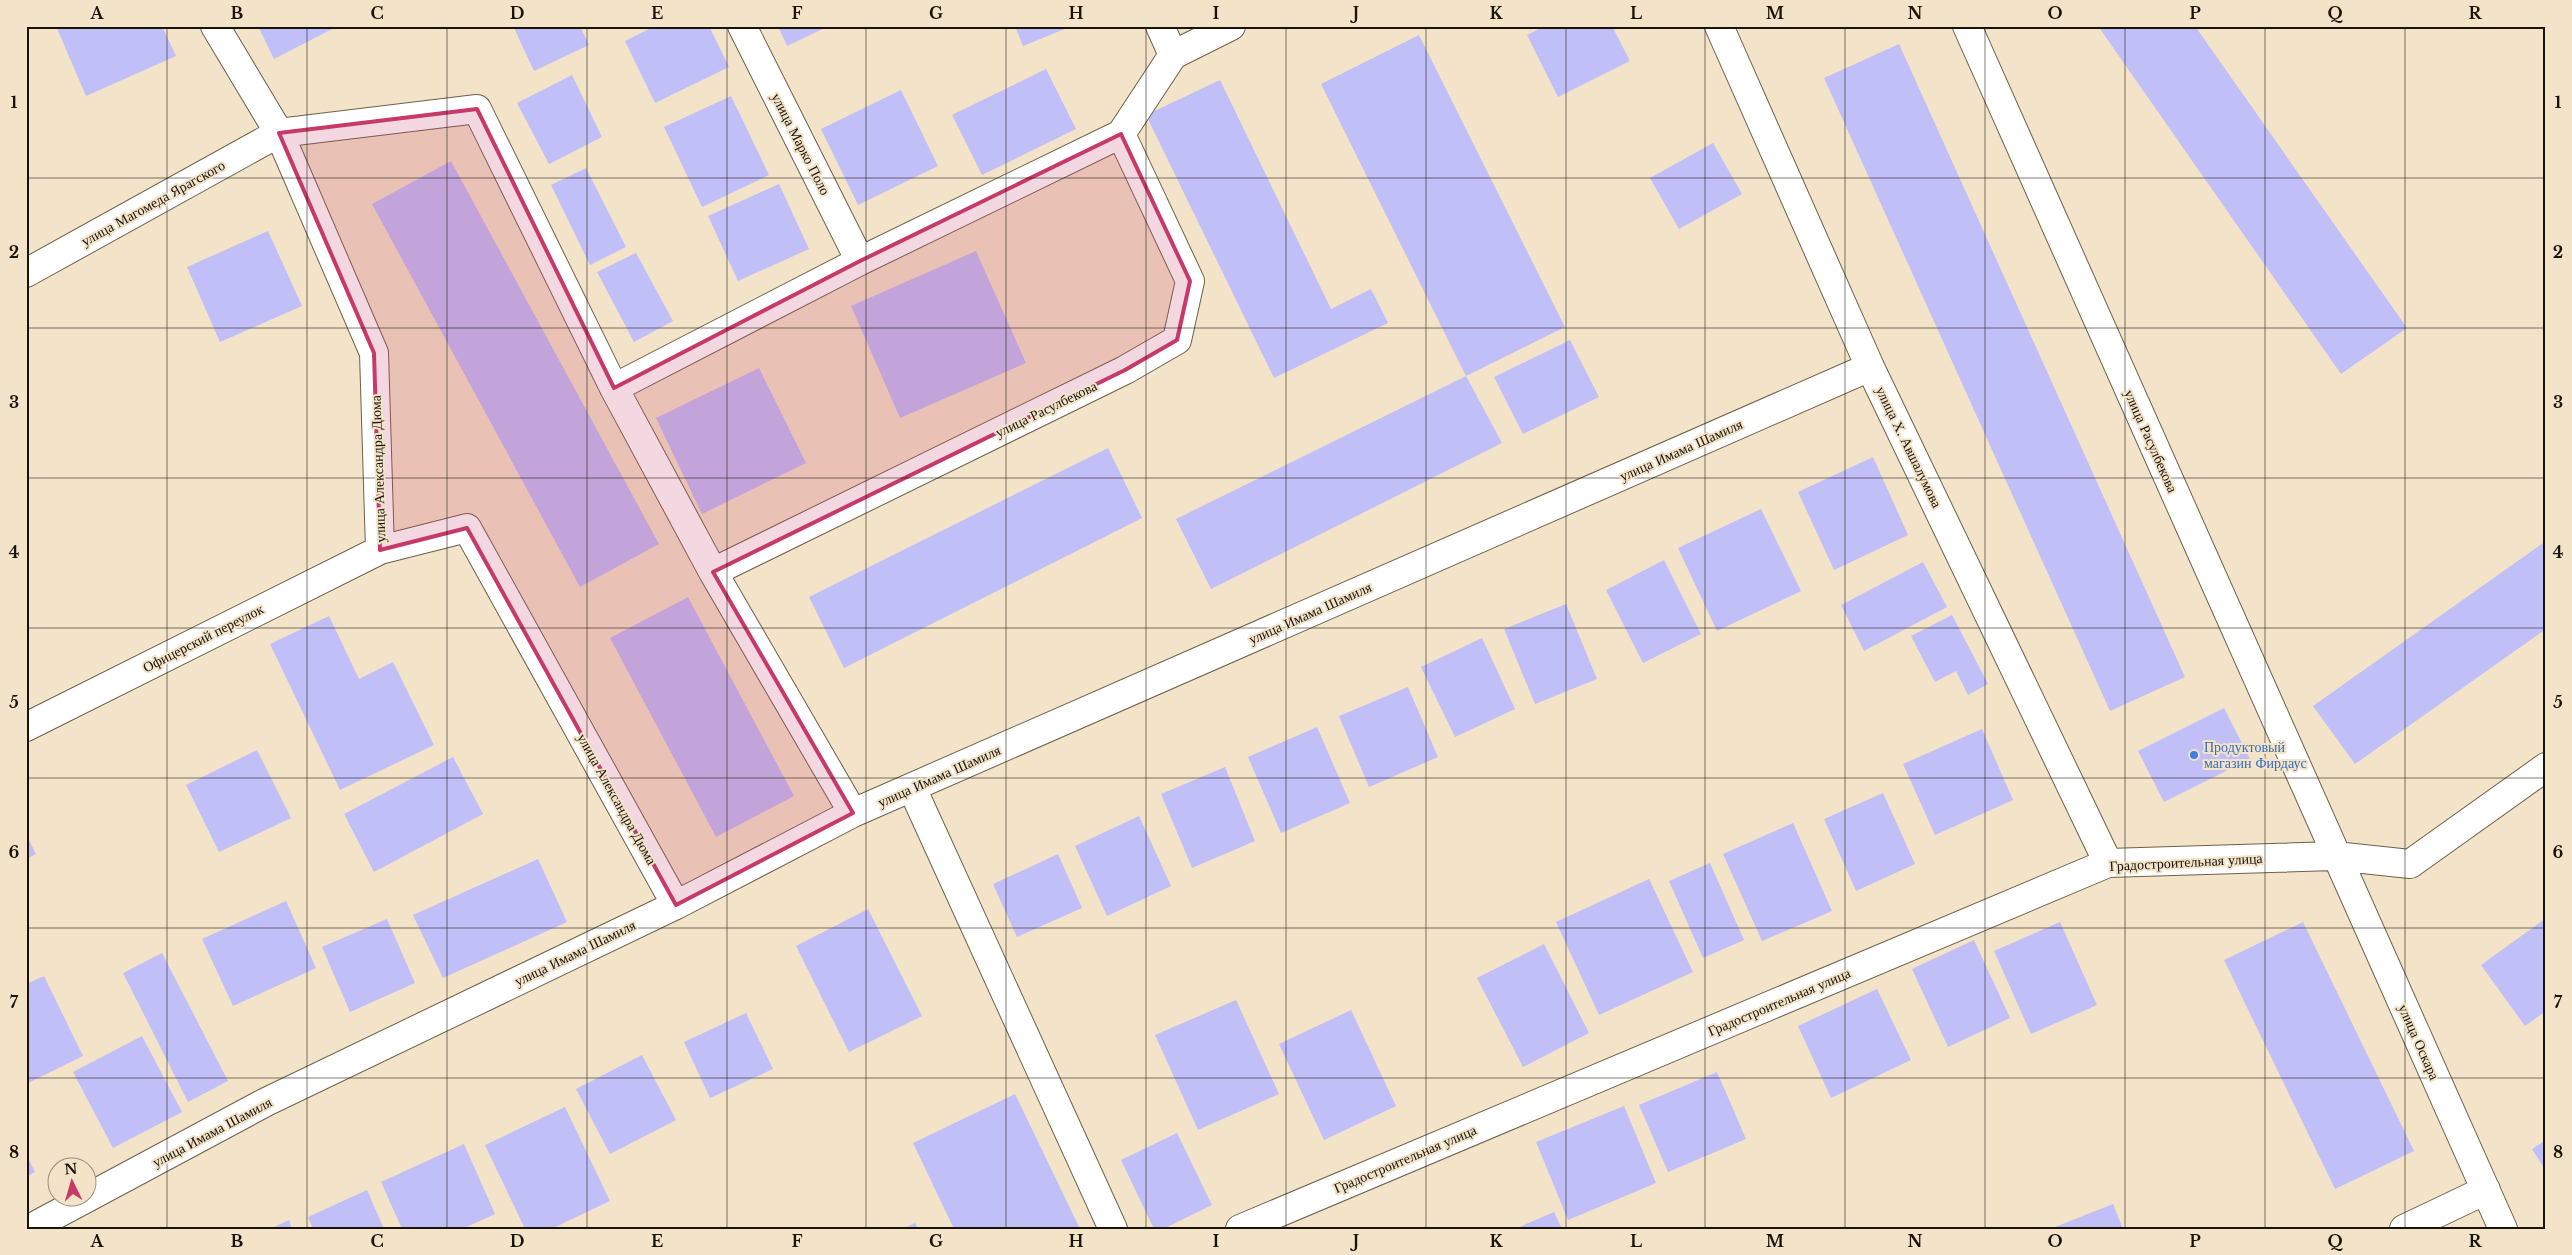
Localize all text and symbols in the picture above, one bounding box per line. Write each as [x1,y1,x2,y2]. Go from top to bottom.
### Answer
text: A [90,3,105,23]
text: B [231,3,244,23]
text: C [370,3,384,23]
text: D [510,3,524,23]
text: E [651,3,663,23]
text: F [791,3,803,23]
text: G [929,3,943,23]
text: H [1068,3,1084,23]
text: I [1213,3,1220,23]
text: J [1350,3,1359,23]
text: K [1489,3,1503,23]
text: L [1630,3,1642,23]
text: M [1766,3,1784,23]
text: N [1907,3,1923,23]
text: O [2047,3,2063,23]
text: P [2189,3,2201,23]
text: Q [2327,3,2343,23]
text: R [2468,3,2482,23]
street label: улица Марко Поло [767,90,835,198]
text: 1 [11,92,18,112]
text: 1 [2555,92,2562,112]
street label: улица Магомеда Ярагского [78,156,228,250]
text: 2 [9,242,19,262]
text: 2 [2553,242,2563,262]
street label: улица Расулбекова [992,376,1100,441]
street label: улица Х. Авшалумова [1872,383,1946,511]
street label: улица Расулбекова [2120,387,2182,496]
text: 3 [9,392,19,412]
text: 3 [2553,392,2563,412]
street label: улица Александра Дюма [366,394,390,543]
street label: улица Имама Шамиля [1617,415,1746,485]
text: 4 [9,542,19,562]
text: 4 [2553,542,2563,562]
street label: улица Имама Шамиля [1246,578,1375,648]
street label: Офицерский переулок [140,600,267,676]
text: 5 [9,692,19,712]
text: 5 [2553,692,2563,712]
street label: улица Александра Дюма [573,730,661,869]
place label: Продуктовый магазин Фирдаус [2204,738,2307,772]
street label: улица Имама Шамиля [875,741,1004,811]
marker: Продуктовый магазин Фирдаус [2188,749,2200,761]
text: 6 [9,842,20,862]
text: 6 [2553,842,2564,862]
street label: Градостроительная улица [2109,849,2264,875]
street label: улица Имама Шамиля [511,916,639,990]
street label: Градостроительная улица [1705,963,1854,1040]
text: 7 [10,992,19,1012]
text: 7 [2554,992,2563,1012]
street label: улица Оскара [2394,1001,2444,1083]
street label: улица Имама Шамиля [149,1093,275,1171]
street label: Градостроительная улица [1331,1120,1480,1197]
text: 8 [9,1142,19,1162]
text: 8 [2553,1142,2563,1162]
north arrow [48,1158,98,1208]
text: N [64,1160,78,1179]
text: A [90,1231,105,1251]
text: B [231,1231,244,1251]
text: C [370,1231,384,1251]
text: D [510,1231,524,1251]
text: E [651,1231,663,1251]
text: F [791,1231,803,1251]
text: G [929,1231,943,1251]
text: H [1068,1231,1084,1251]
text: I [1213,1231,1220,1251]
text: J [1350,1231,1359,1251]
text: K [1489,1231,1503,1251]
text: L [1630,1231,1642,1251]
text: M [1766,1231,1784,1251]
text: N [1907,1231,1923,1251]
text: O [2047,1231,2063,1251]
text: P [2189,1231,2201,1251]
text: Q [2327,1231,2343,1251]
text: R [2468,1231,2482,1251]

